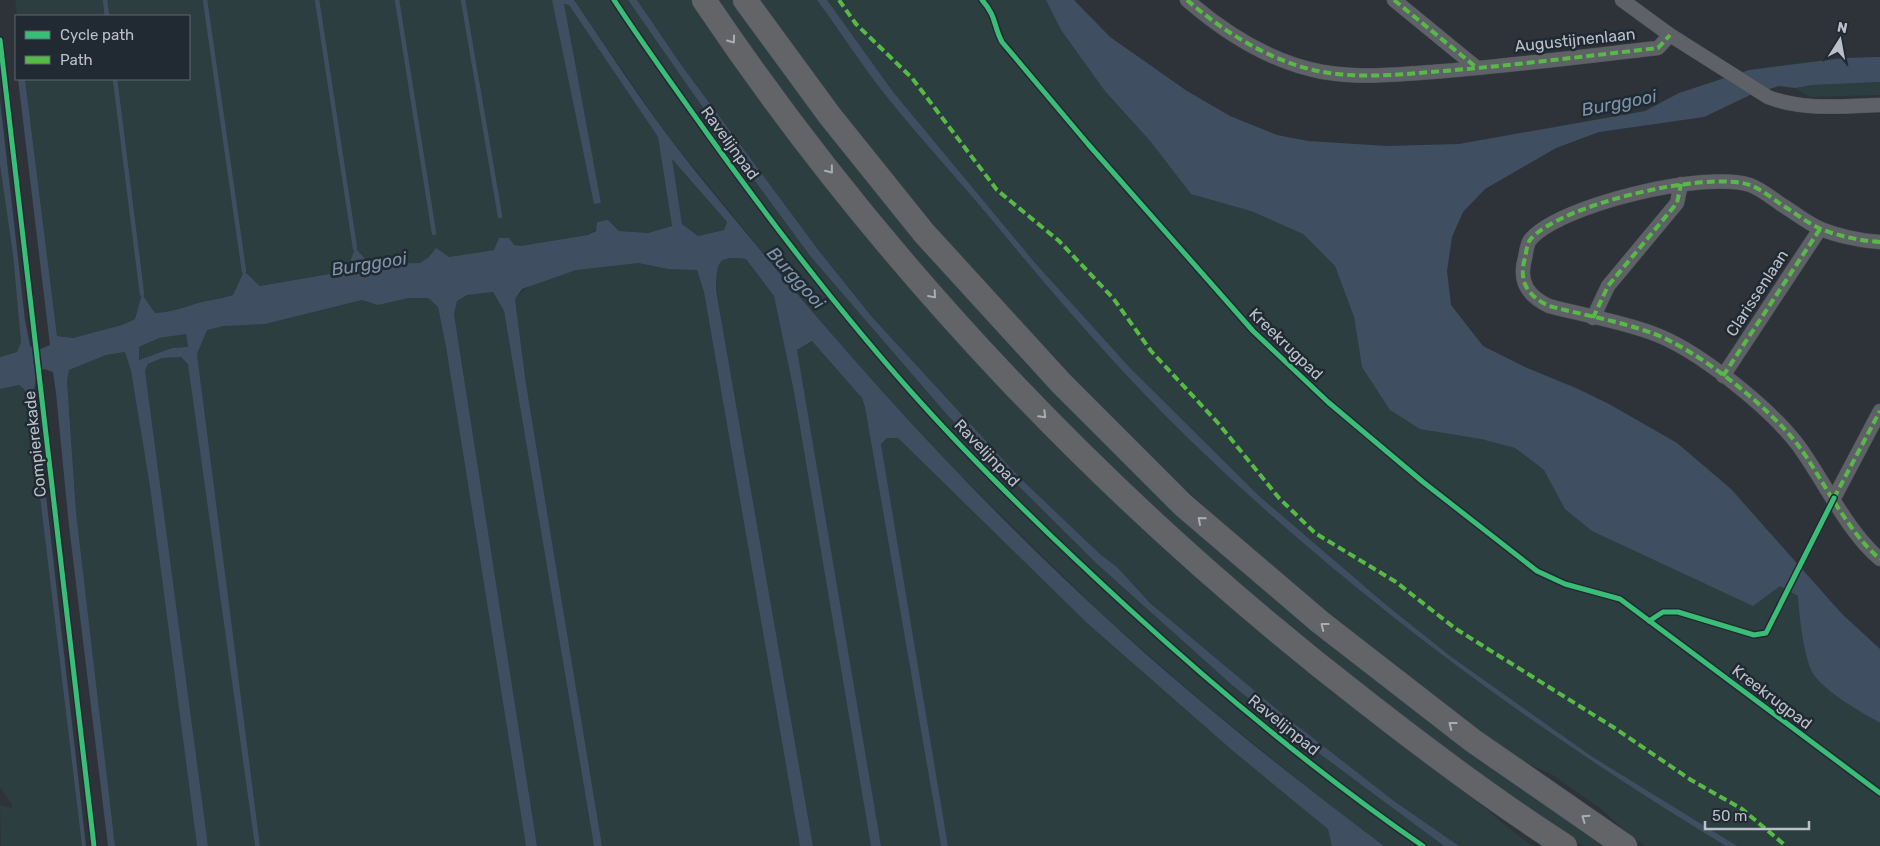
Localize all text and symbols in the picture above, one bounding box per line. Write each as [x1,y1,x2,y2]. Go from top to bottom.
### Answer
legend [15,15,190,80]
north arrow [1815,15,1865,65]
text: N [1836,18,1849,37]
street label: Augustijnenlaan [1514,24,1636,56]
text: Cycle path [60,26,134,44]
one-way arrow [726,34,735,44]
text: Path [60,51,93,69]
water label: Burggooi [1580,85,1659,121]
street label: Ravelijnpad [697,103,763,183]
one-way arrow [824,164,832,173]
water label: Burggooi [762,242,830,314]
street label: Clarissenlaan [1722,246,1792,340]
water label: Burggooi [330,247,409,281]
one-way arrow [928,290,937,299]
street label: Kreekrugpad [1245,304,1327,384]
street label: Compierekade [20,390,50,498]
one-way arrow [1037,409,1046,418]
street label: Ravelijnpad [950,415,1024,491]
one-way arrow [1197,516,1206,525]
one-way arrow [1321,623,1330,631]
street label: Kreekrugpad [1728,661,1816,733]
street label: Ravelijnpad [1245,691,1323,759]
one-way arrow [1448,722,1458,731]
scale bar [1705,798,1809,830]
text: 50 m [1712,807,1747,825]
one-way arrow [1581,815,1591,824]

